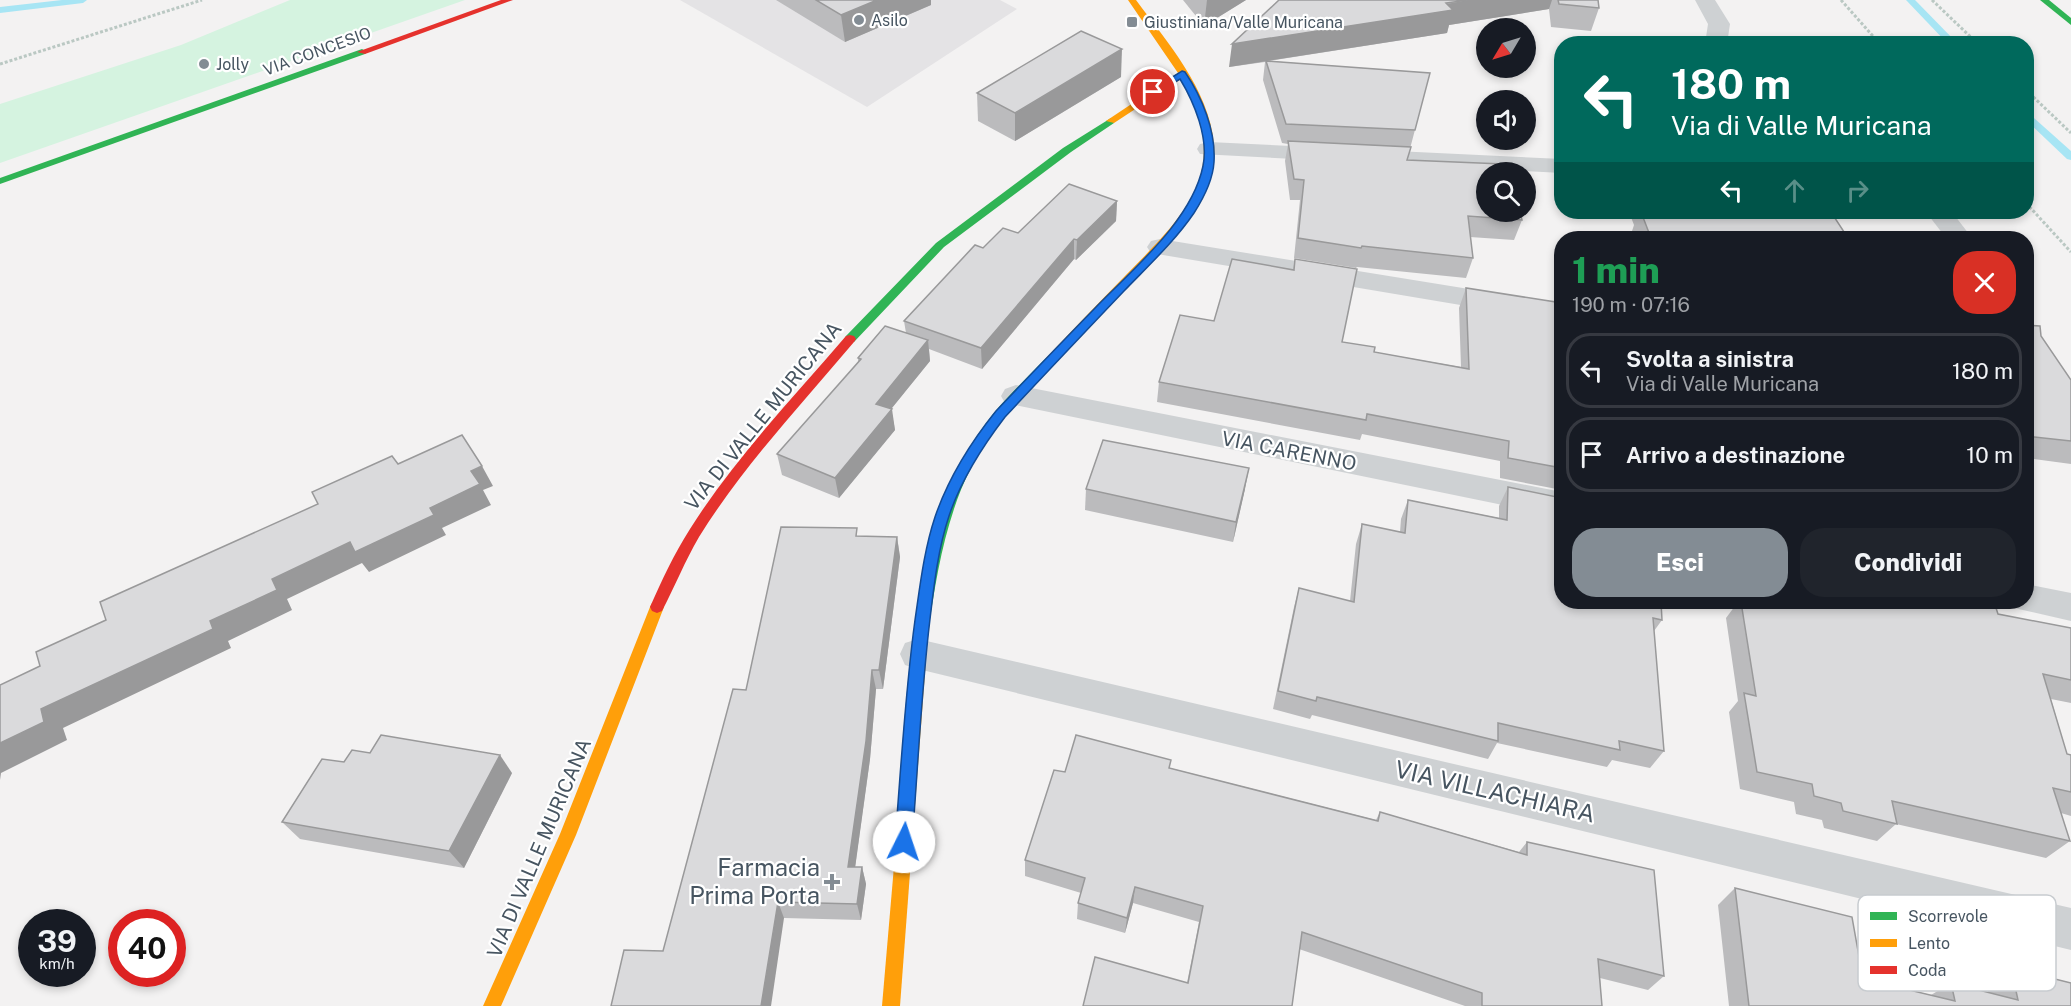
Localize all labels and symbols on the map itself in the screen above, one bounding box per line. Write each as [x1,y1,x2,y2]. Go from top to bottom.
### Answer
place label: Asilo [871,11,908,30]
marker: Asilo [852,13,866,27]
place label: Giustiniana/Valle Muricana [1144,13,1343,32]
marker: Giustiniana/Valle Muricana [1125,15,1139,29]
north arrow [1476,18,1536,78]
street label: VIA CONCESIO [261,23,374,80]
place label: Jolly [216,55,249,74]
marker: Jolly [197,57,211,71]
pin [1127,66,1178,117]
street label: VIA DI VALLE MURICANA [680,317,846,515]
street label: VIA CARENNO [1220,426,1358,476]
street label: VIA DI VALLE MURICANA [482,735,596,961]
street label: VIA VILLACHIARA [1392,754,1598,828]
position arrow [872,810,936,874]
place label: Farmacia Prima Porta [689,853,820,909]
marker: Farmacia Prima Porta [825,875,839,889]
legend [1858,895,2056,991]
text: Scorrevole [1908,907,1988,926]
speed limit sign: 40 [108,909,186,987]
text: Lento [1908,934,1950,953]
text: Coda [1908,961,1946,980]

